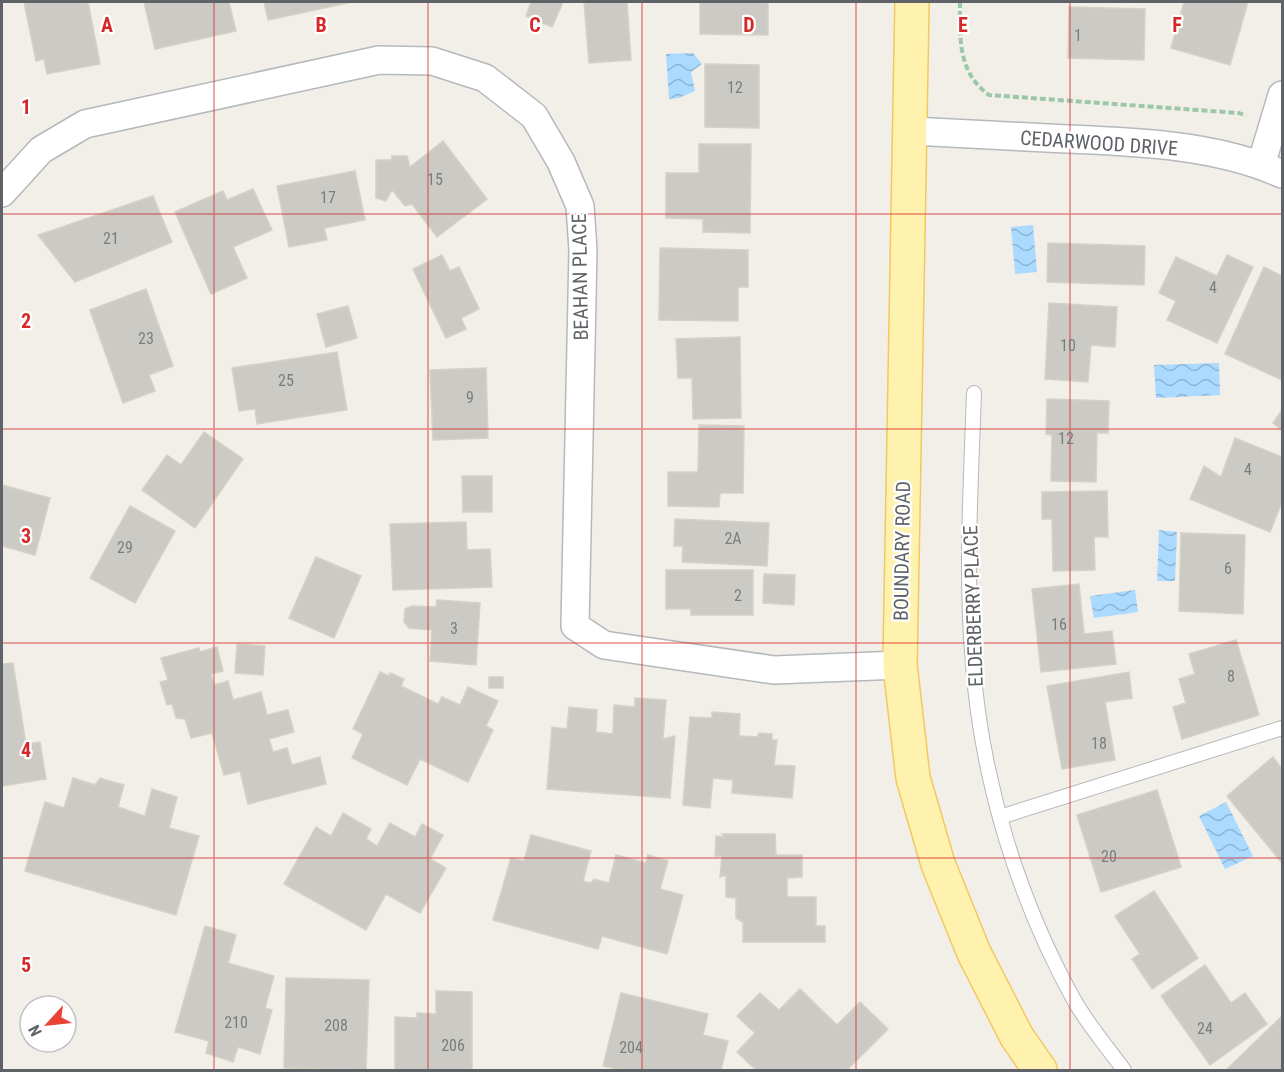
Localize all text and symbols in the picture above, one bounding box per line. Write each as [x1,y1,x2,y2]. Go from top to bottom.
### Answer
text: A [101,13,113,37]
text: B [315,13,327,37]
text: C [529,13,541,37]
text: D [743,13,755,37]
text: E [958,13,968,37]
text: F [1172,13,1182,37]
house number: 1 [1074,26,1082,45]
house number: 12 [727,78,743,97]
text: 1 [21,95,31,119]
street label: CEDARWOOD DRIVE [1019,126,1179,160]
house number: 15 [427,170,443,189]
house number: 17 [320,188,336,207]
street label: BEAHAN PLACE [567,213,593,341]
house number: 21 [103,229,119,248]
house number: 4 [1209,278,1217,297]
text: 2 [21,309,31,333]
house number: 23 [138,329,154,348]
house number: 10 [1060,336,1076,355]
house number: 25 [278,371,294,390]
house number: 9 [466,388,474,407]
house number: 12 [1058,429,1074,448]
house number: 4 [1244,460,1252,479]
street label: BOUNDARY ROAD [889,481,915,621]
text: 3 [21,524,31,548]
street label: ELDERBERRY PLACE [958,525,988,687]
house number: 2A [724,529,742,548]
house number: 29 [117,538,133,557]
house number: 6 [1224,559,1232,578]
house number: 2 [734,586,742,605]
house number: 16 [1051,615,1067,634]
house number: 3 [450,619,458,638]
house number: 8 [1227,667,1235,686]
house number: 18 [1091,734,1107,753]
text: 4 [21,738,31,762]
house number: 20 [1101,847,1117,866]
text: 5 [21,953,31,977]
north arrow [18,994,78,1054]
house number: 210 [224,1013,248,1032]
house number: 208 [324,1016,348,1035]
house number: 24 [1197,1019,1213,1038]
text: N [24,1022,46,1039]
house number: 206 [441,1036,465,1055]
house number: 204 [619,1038,643,1057]

